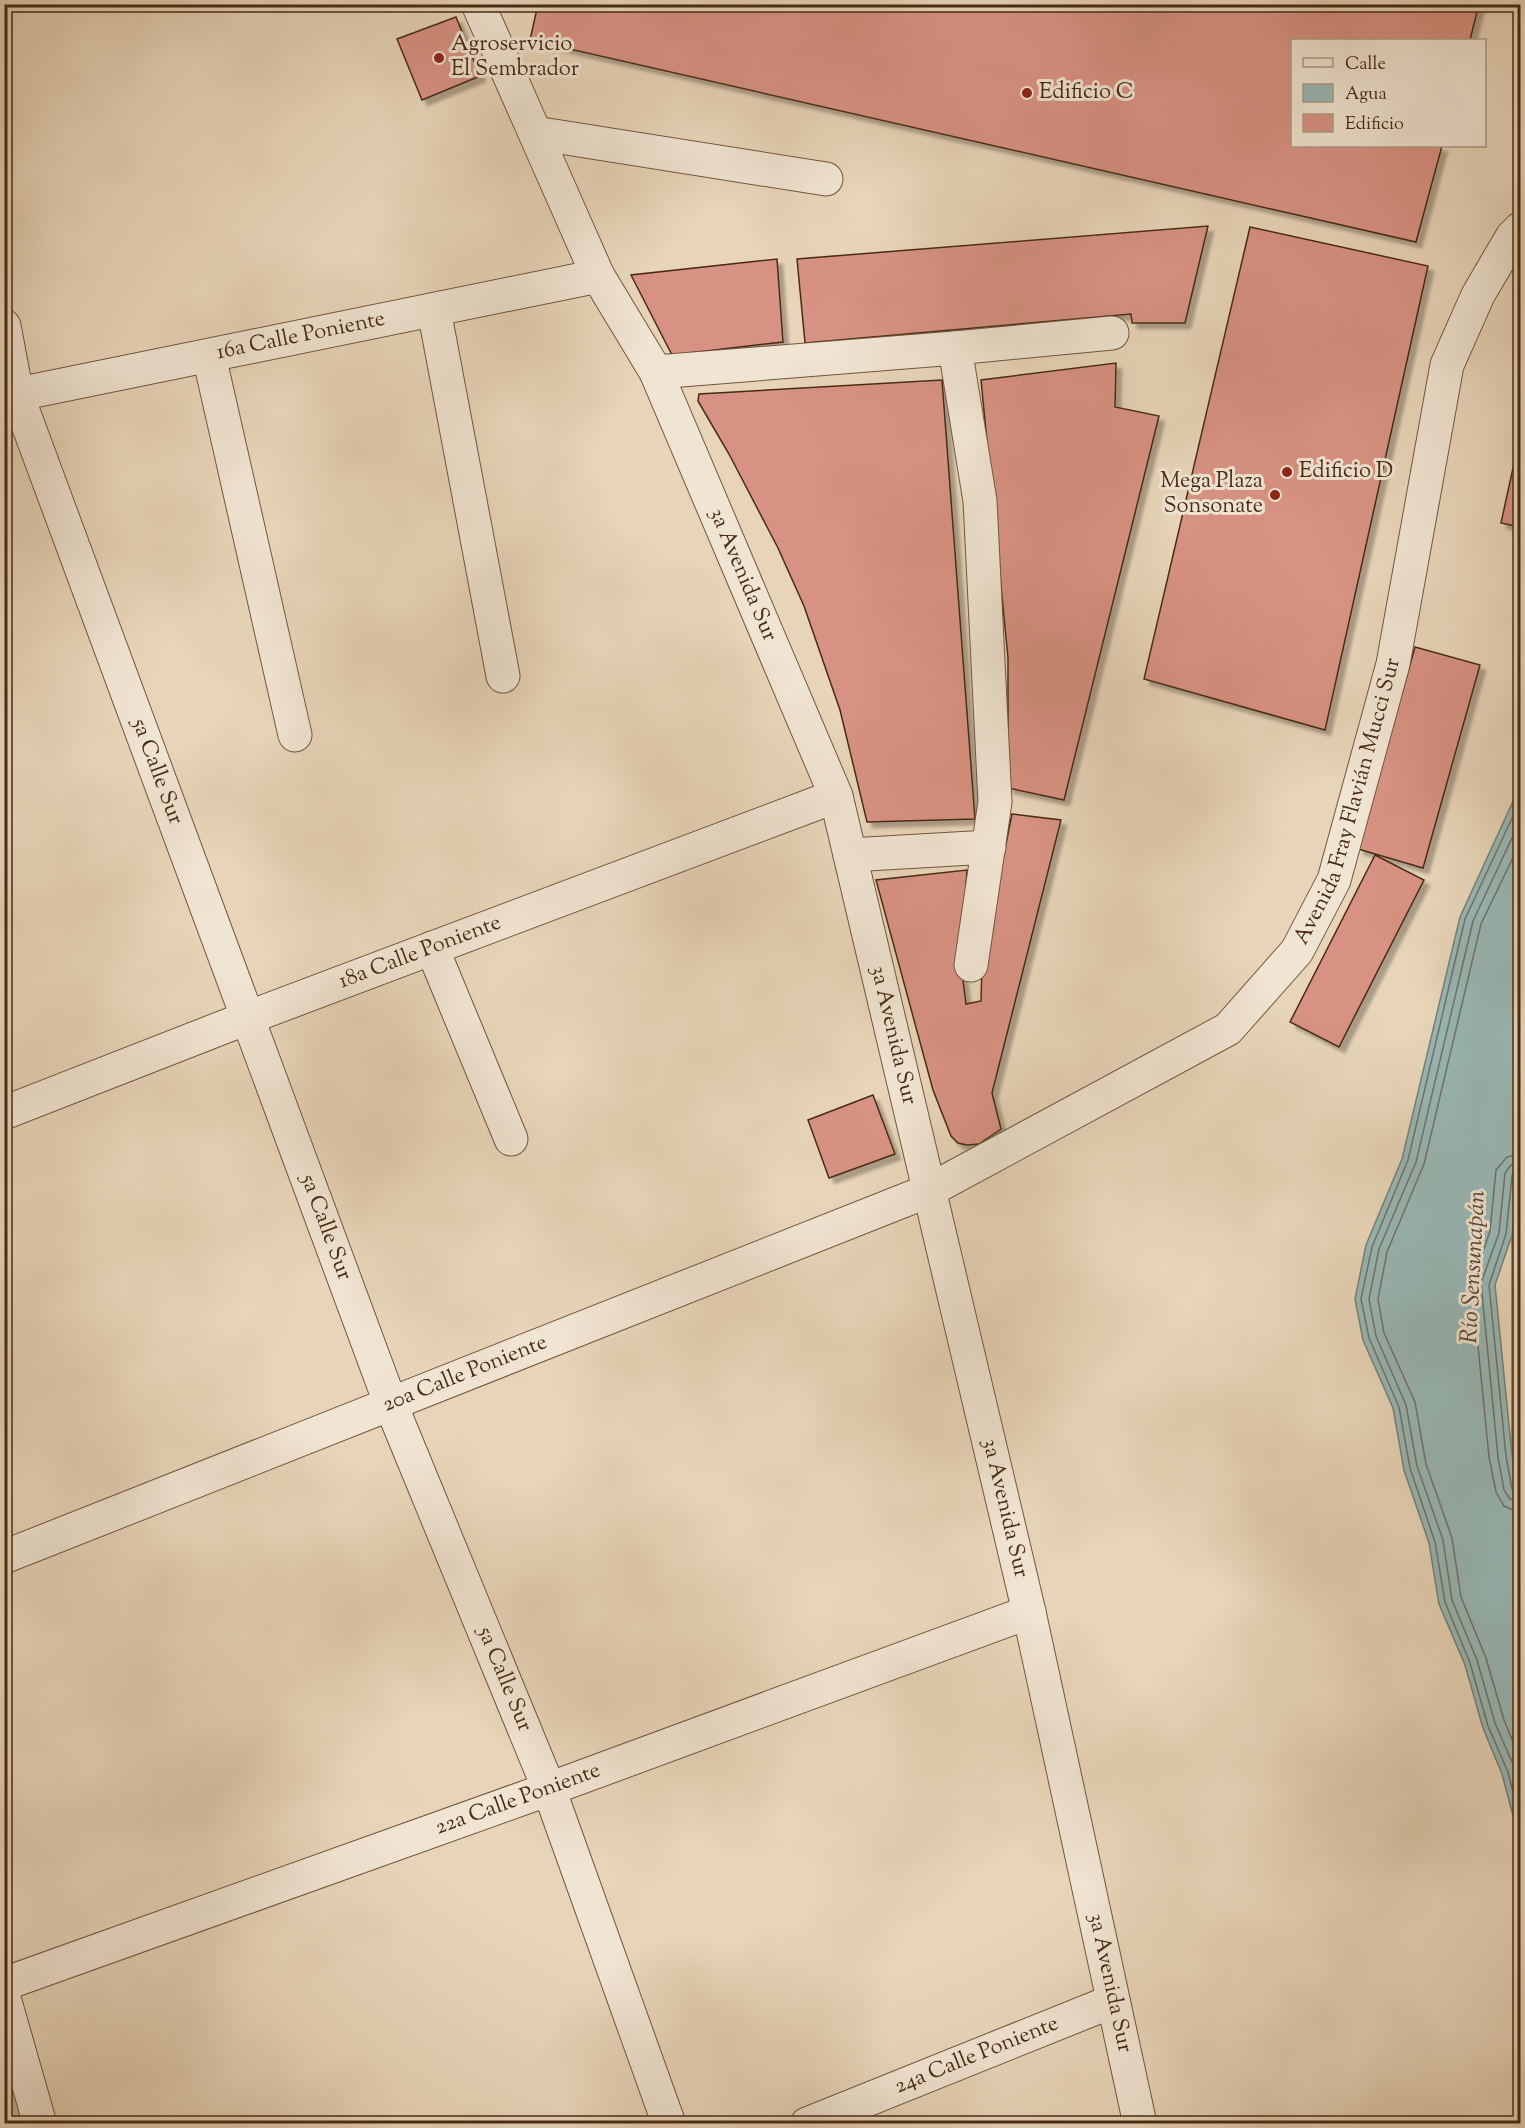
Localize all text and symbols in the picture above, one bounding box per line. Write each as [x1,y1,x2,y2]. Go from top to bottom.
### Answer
place label: Agroservicio El Sembrador [451,29,579,86]
legend [1291,39,1486,147]
marker: Agroservicio El Sembrador [432,51,446,65]
text: Calle [1345,52,1386,78]
place label: Edificio C [1039,77,1133,109]
text: Agua [1345,82,1387,108]
marker: Edificio C [1020,86,1034,100]
text: Edificio [1345,112,1404,138]
street label: 16a Calle Poniente [214,304,388,369]
place label: Edificio D [1299,456,1393,488]
marker: Edificio D [1280,465,1294,479]
place label: Mega Plaza Sonsonate [1160,466,1263,523]
marker: Mega Plaza Sonsonate [1268,488,1282,502]
street label: 3a Avenida Sur [700,503,785,647]
street label: Avenida Fray Flavián Mucci Sur [1287,656,1410,951]
street label: 5a Calle Sur [122,712,191,829]
street label: 18a Calle Poniente [334,908,506,998]
street label: 3a Avenida Sur [861,963,925,1108]
street label: 5a Calle Sur [290,1168,360,1285]
water label: Río Sensunapán [1453,1189,1495,1344]
street label: 20a Calle Poniente [378,1327,552,1421]
street label: 3a Avenida Sur [973,1435,1036,1581]
street label: 5a Calle Sur [467,1620,540,1737]
street label: 22a Calle Poniente [431,1755,605,1844]
street label: 3a Avenida Sur [1079,1910,1140,2056]
street label: 24a Calle Poniente [890,2008,1064,2103]

